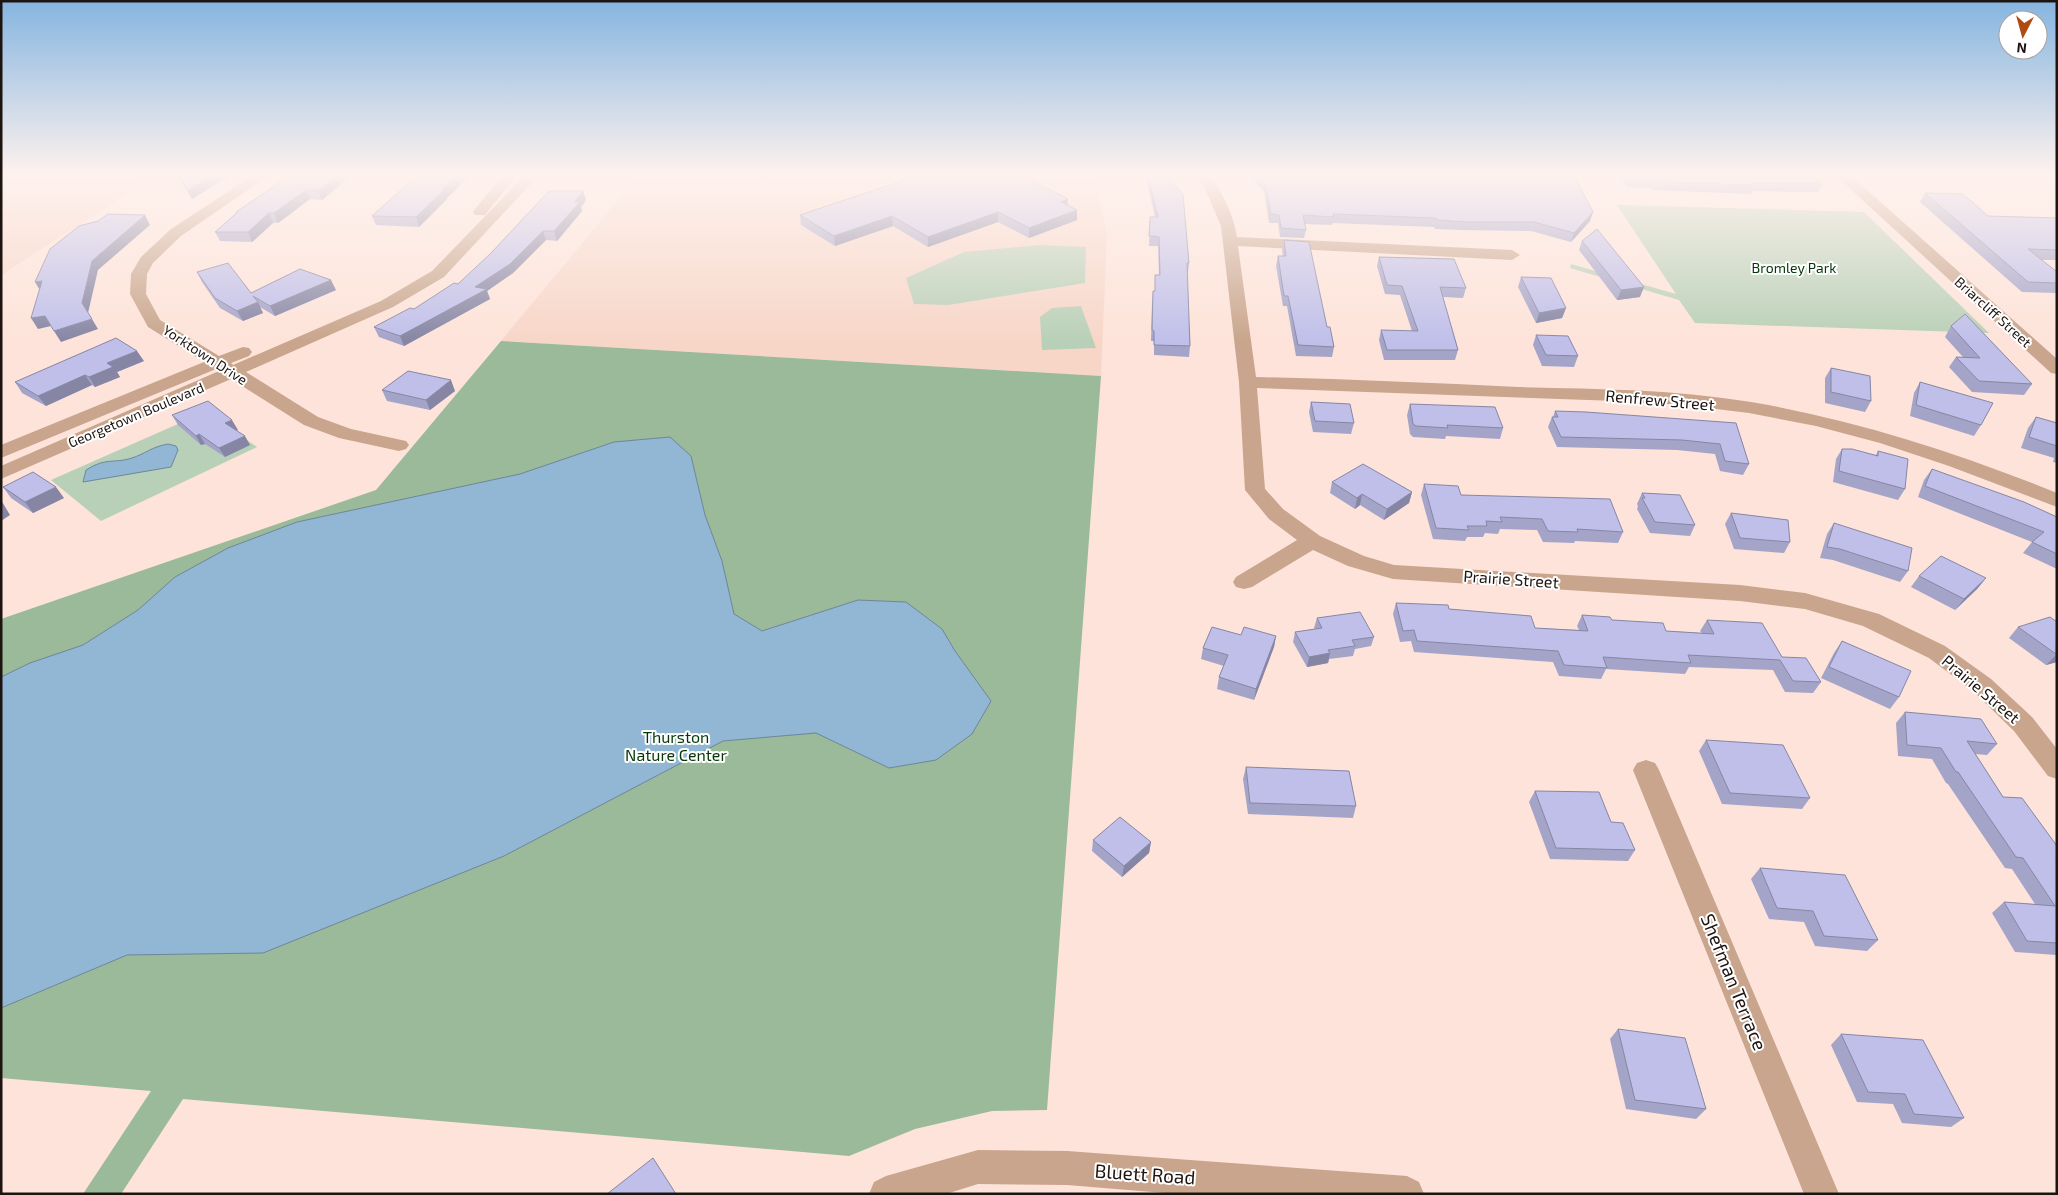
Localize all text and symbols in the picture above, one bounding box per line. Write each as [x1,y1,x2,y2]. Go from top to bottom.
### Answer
north arrow [1998,10,2048,60]
text: N [2016,39,2028,57]
park label: Bromley Park [1752,259,1836,276]
street label: Briarcliff Street [1951,273,2035,351]
street label: Yorktown Drive [160,321,251,388]
street label: Georgetown Boulevard [65,378,206,451]
street label: Renfrew Street [1605,385,1715,414]
street label: Prairie Street [1463,566,1559,591]
street label: Prairie Street [1939,651,2024,727]
park label: Thurston Nature Center [625,727,727,764]
street label: Shefman Terrace [1697,910,1772,1053]
street label: Bluett Road [1094,1159,1196,1188]

